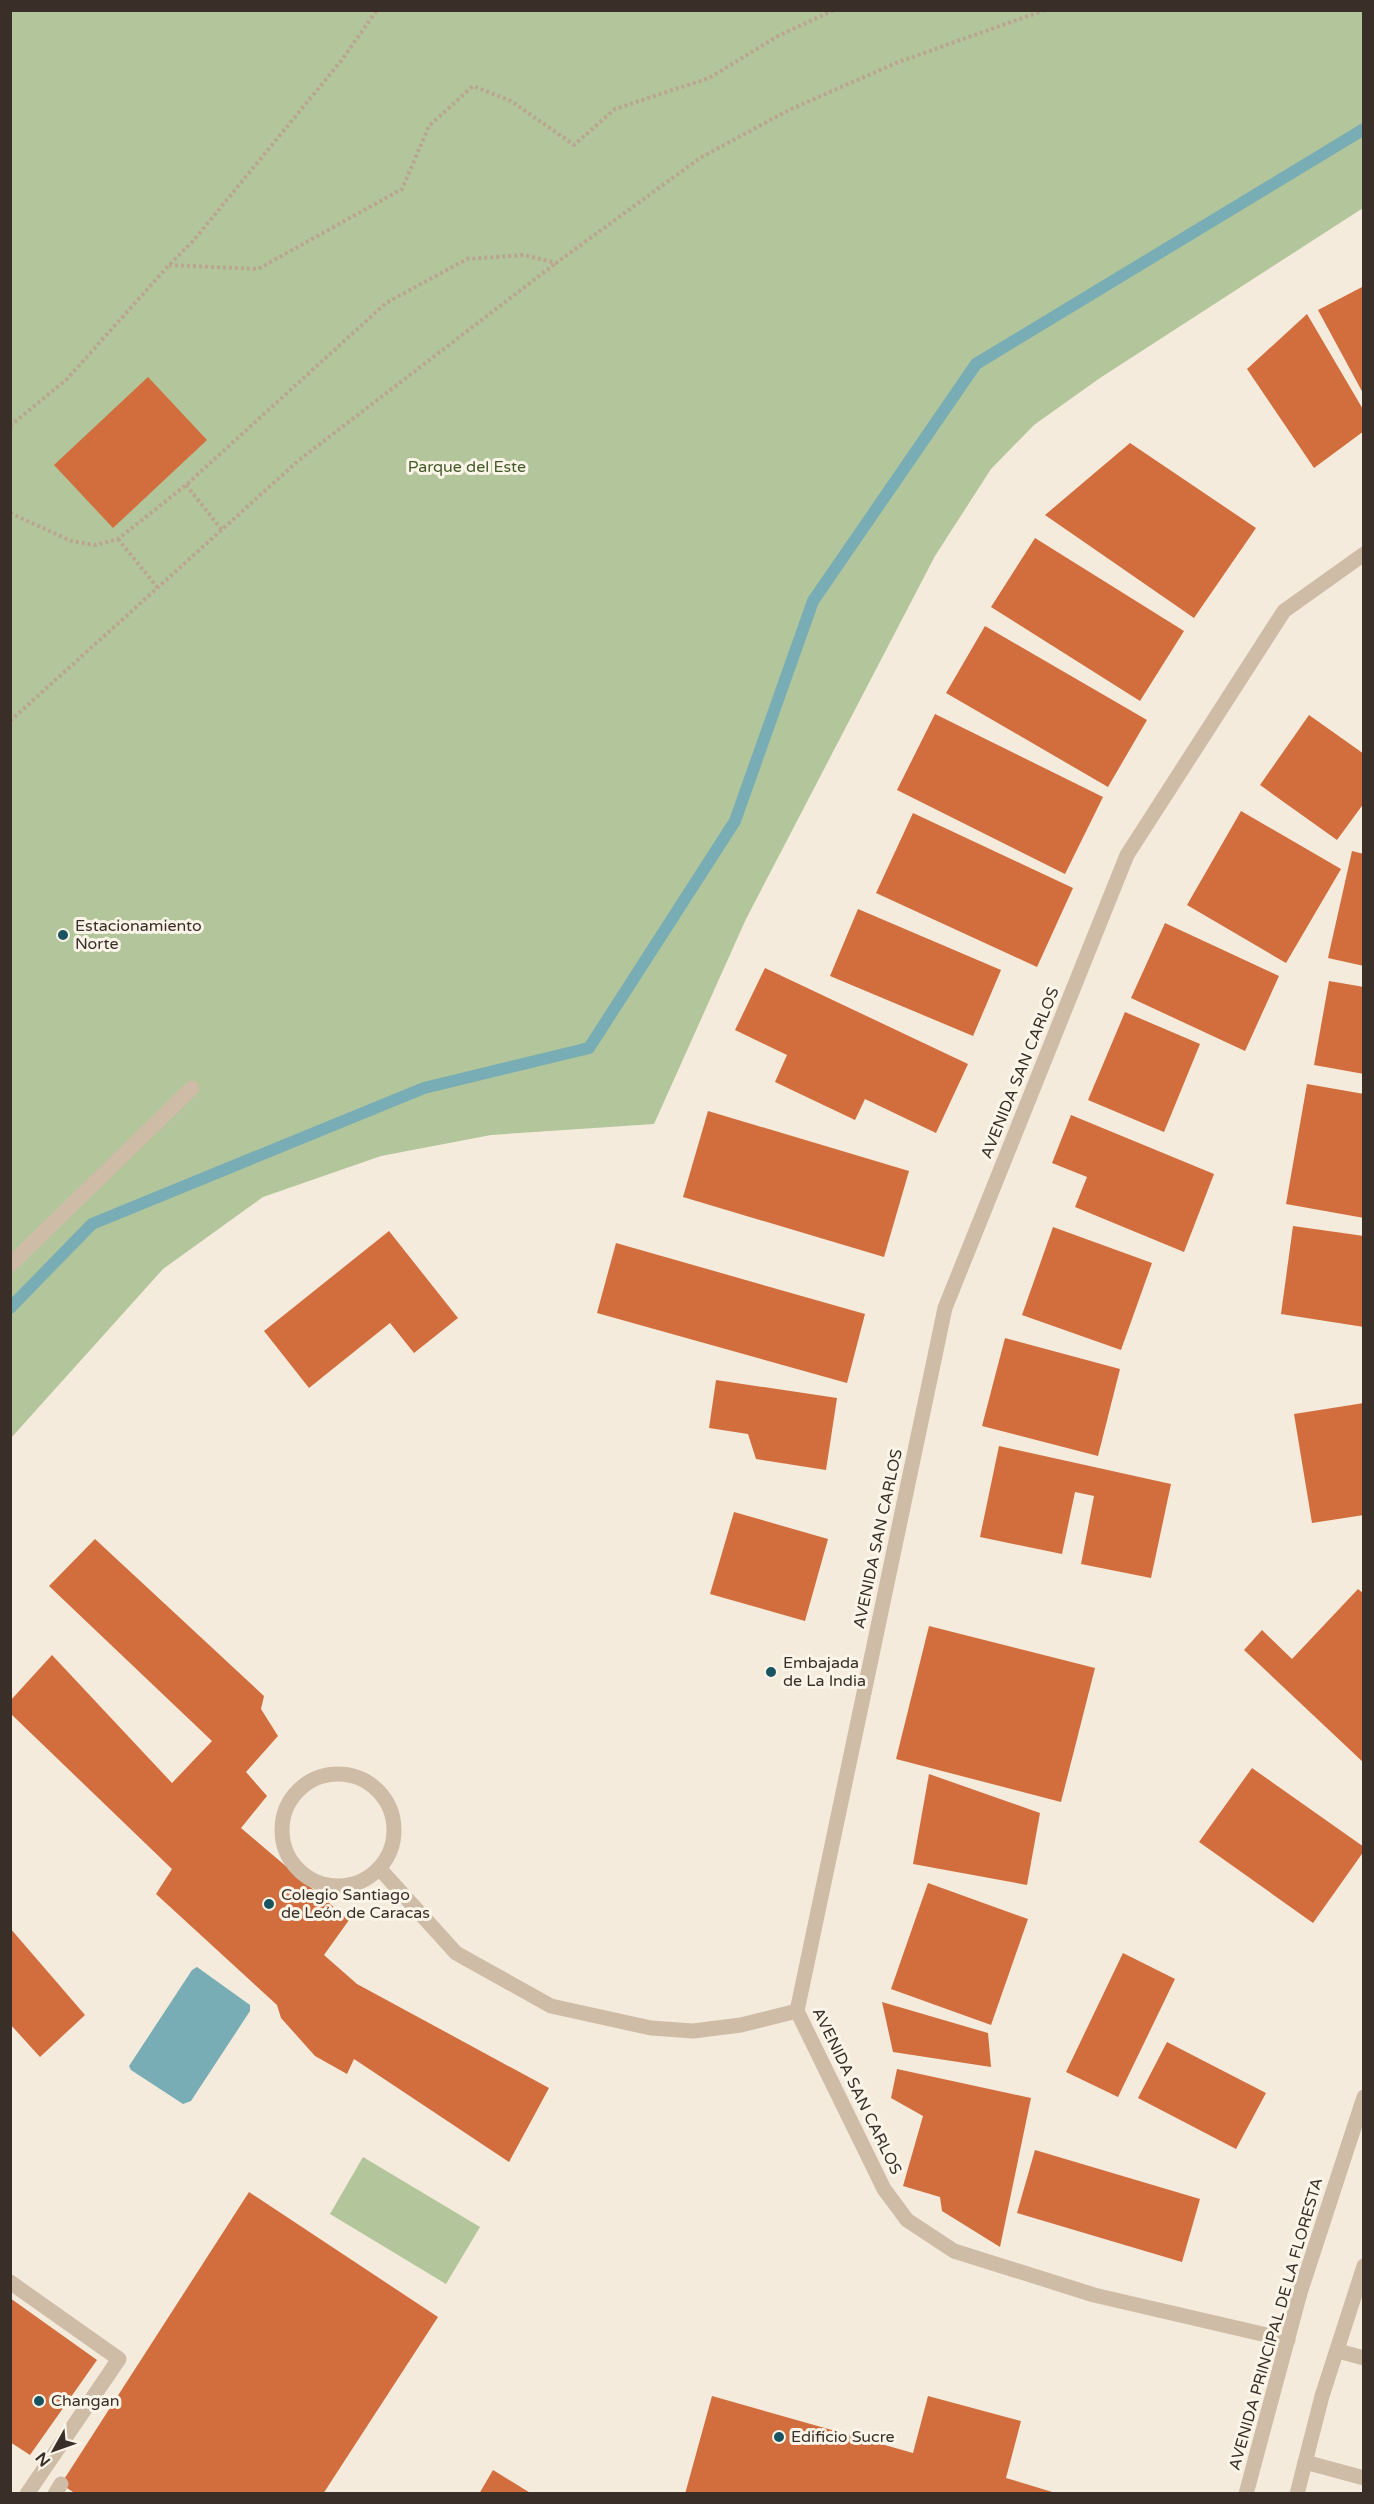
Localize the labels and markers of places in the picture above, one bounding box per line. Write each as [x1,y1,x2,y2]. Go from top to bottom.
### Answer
place label: Estacionamiento Norte [75,916,202,954]
marker: Estacionamiento Norte [56,928,70,942]
place label: Embajada de La India [783,1653,866,1691]
marker: Embajada de La India [764,1665,778,1679]
place label: Colegio Santiago de León de Caracas [281,1885,430,1923]
marker: Colegio Santiago de León de Caracas [262,1897,276,1911]
place label: Changan [51,2391,119,2411]
marker: Changan [32,2394,46,2408]
place label: Edificio Sucre [791,2427,895,2447]
marker: Edificio Sucre [772,2430,786,2444]

